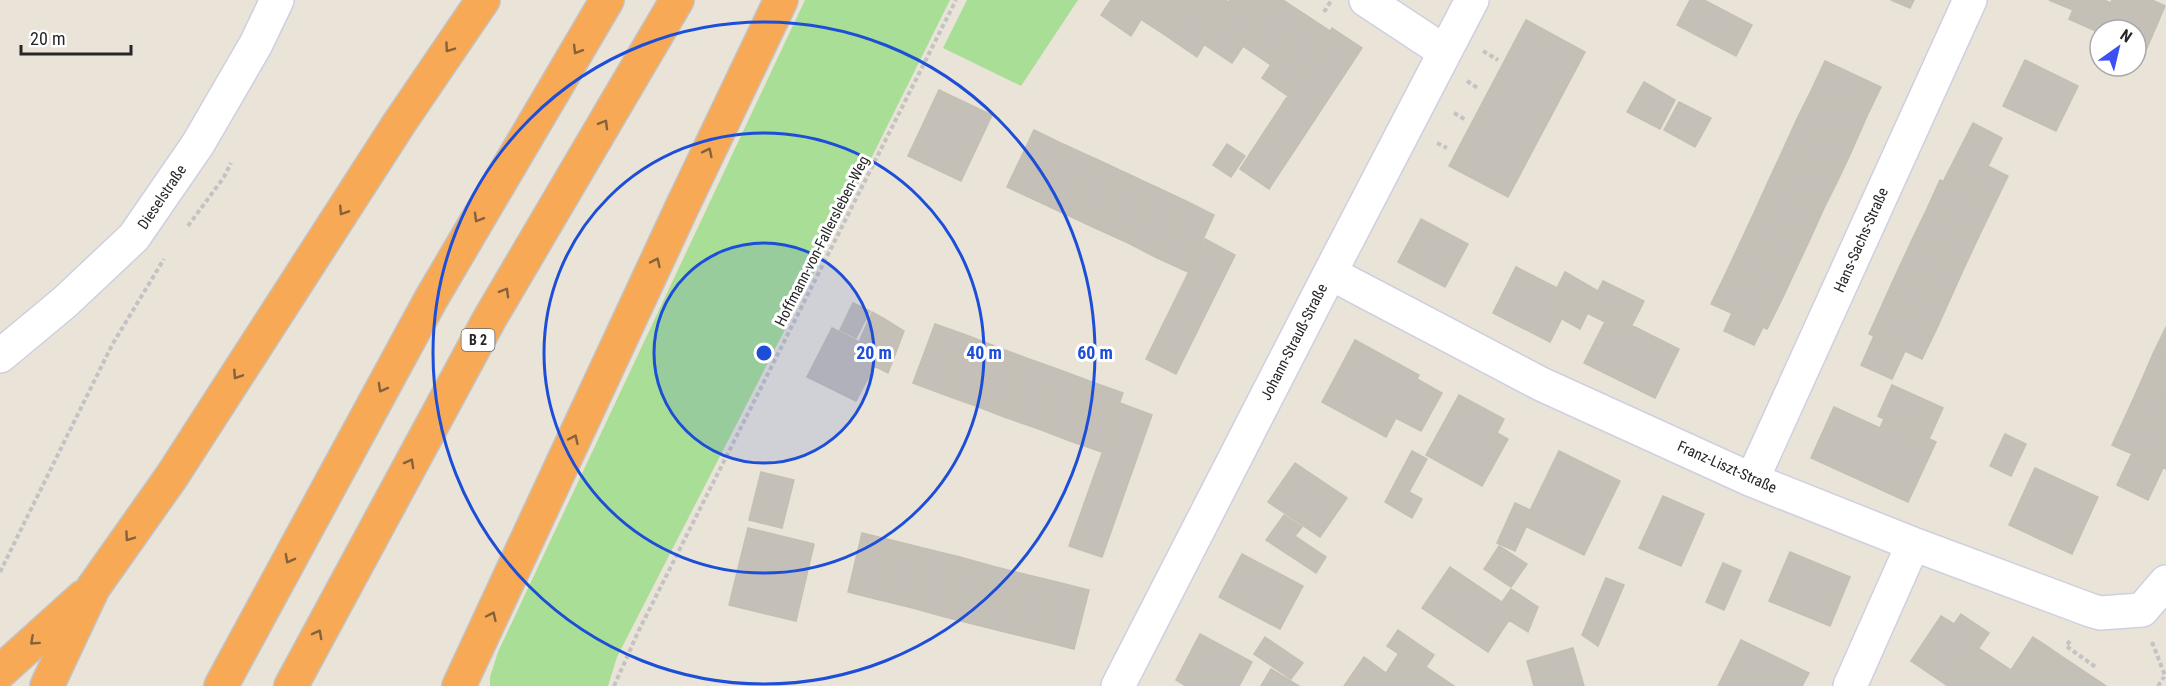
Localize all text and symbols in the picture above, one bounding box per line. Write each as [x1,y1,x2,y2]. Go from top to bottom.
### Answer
scale bar [21,18,130,56]
north arrow [2088,18,2148,78]
text: N [2117,25,2135,47]
text: 20 m [30,28,65,49]
one-way arrow [445,41,456,52]
one-way arrow [573,44,584,54]
one-way arrow [596,120,608,130]
one-way arrow [701,148,713,159]
street label: Hoffmann-von-Fallersleben-Weg [771,153,873,329]
street label: Dieselstraße [134,161,190,233]
street label: Hans-Sachs-Straße [1830,185,1892,295]
one-way arrow [339,204,350,215]
one-way arrow [474,212,485,222]
one-way arrow [649,258,661,269]
street label: Johann-Strauß-Straße [1257,281,1331,403]
one-way arrow [498,288,509,298]
road number: B 2 [462,329,494,351]
text: 20 m [856,342,892,363]
text: 40 m [966,342,1002,363]
text: 60 m [1077,342,1113,363]
centre of rings [754,343,774,363]
one-way arrow [233,369,245,379]
one-way arrow [378,382,389,392]
one-way arrow [567,434,579,445]
street label: Franz-Liszt-Straße [1675,437,1779,497]
one-way arrow [403,458,414,469]
one-way arrow [125,531,136,542]
one-way arrow [285,553,296,564]
one-way arrow [484,611,496,622]
one-way arrow [311,630,322,641]
one-way arrow [30,634,41,645]

